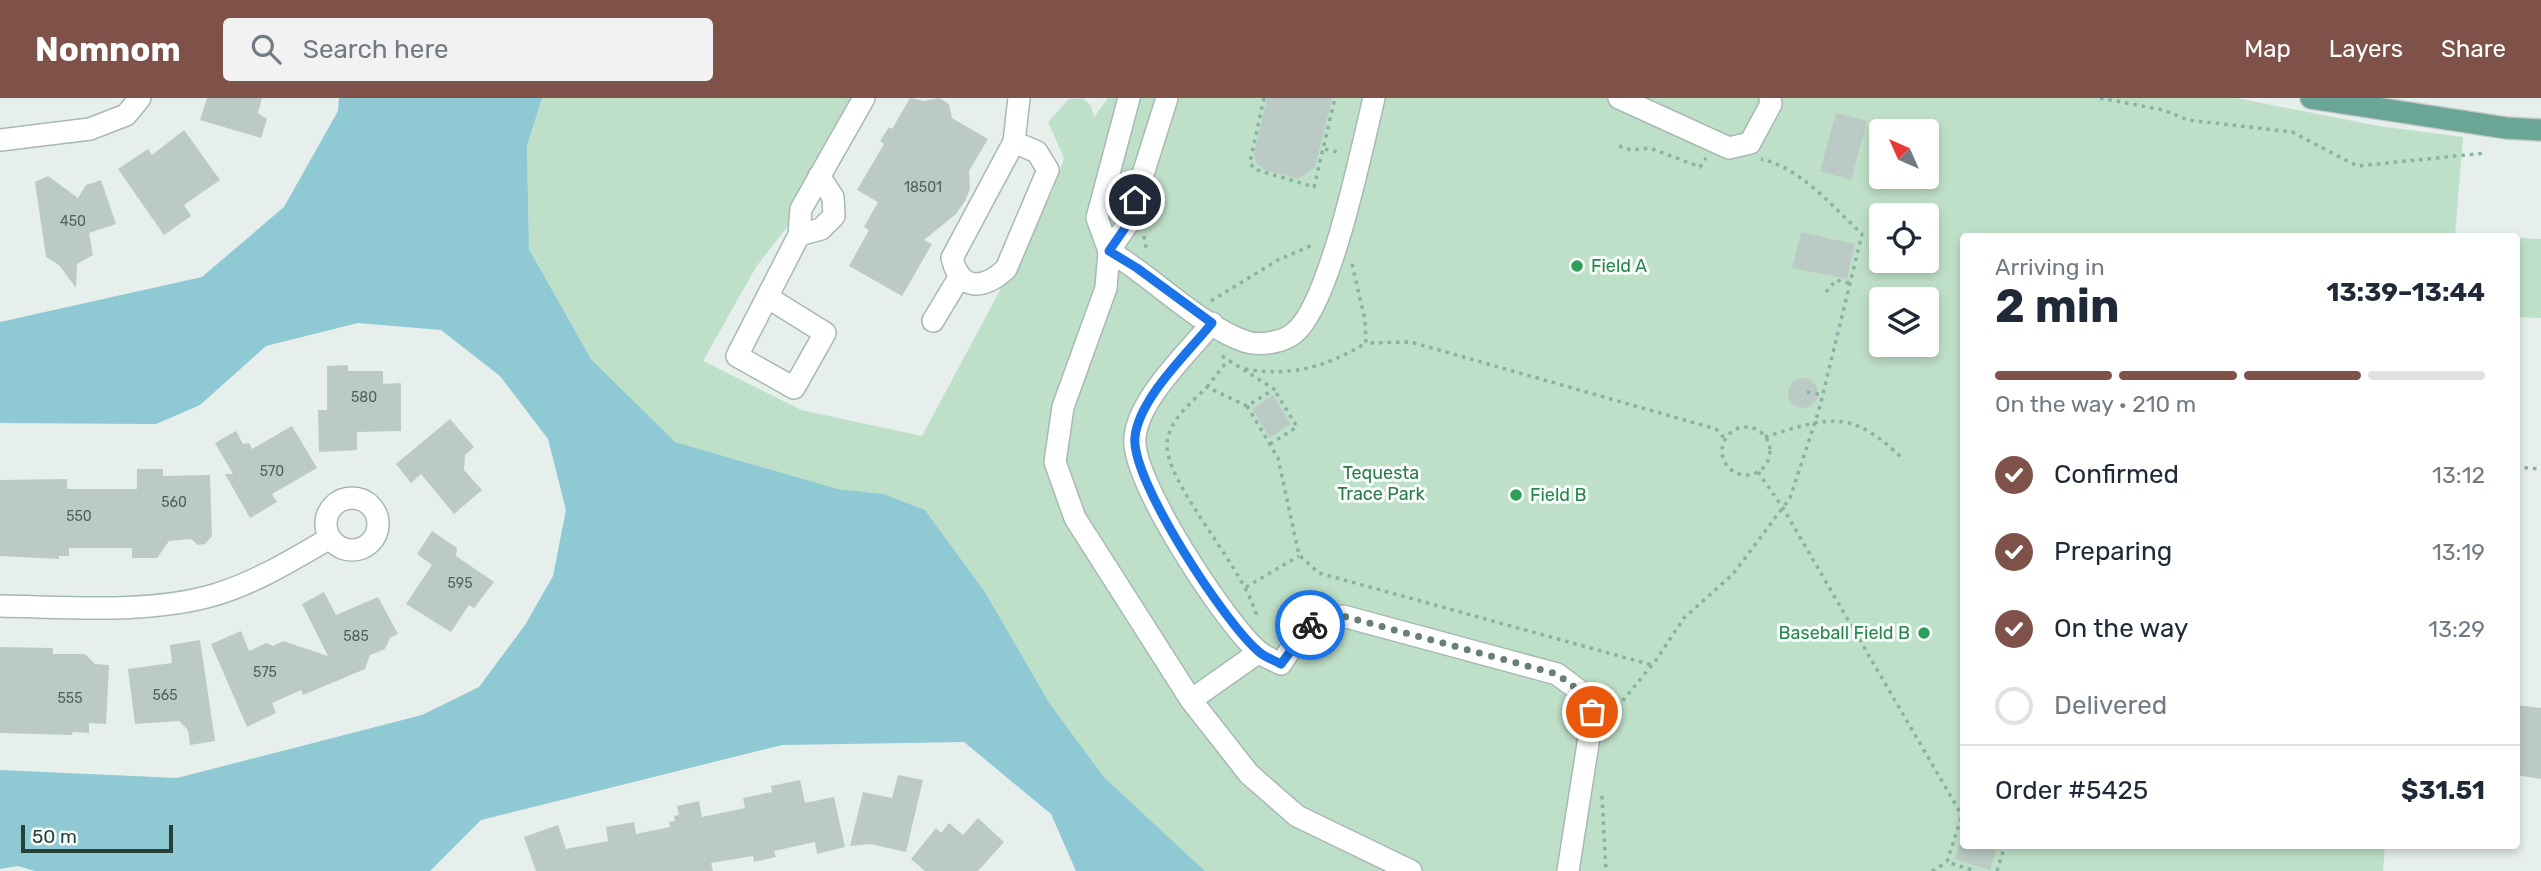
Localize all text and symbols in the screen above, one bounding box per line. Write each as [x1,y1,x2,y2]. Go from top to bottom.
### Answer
search box [223,18,713,81]
text: Nomnom [35,30,181,69]
icon: search [247,30,285,68]
text: Search here [303,34,449,65]
text: Map [2244,35,2291,63]
text: Layers [2329,35,2403,63]
text: Share [2441,35,2506,63]
north arrow [1869,119,1939,189]
map controls [1869,119,1939,357]
pin [1105,170,1165,230]
house number: 18501 [904,179,942,196]
icon: home [1116,181,1154,219]
button: locate [1869,203,1939,273]
house number: 450 [60,213,86,230]
text: Arriving in [1995,253,2105,281]
place label: Field A [1591,255,1647,277]
marker: Field A [1569,258,1585,274]
text: 13:39–13:44 [2327,277,2485,308]
text: 2 min [1995,279,2120,334]
button: layers [1869,287,1939,357]
house number: 580 [351,389,377,406]
text: On the way · 210 m [1995,390,2196,418]
icon: check [1995,456,2033,494]
text: Confirmed [2054,459,2179,490]
text: 13:12 [2432,461,2485,489]
park label: Tequesta Trace Park [1337,462,1425,505]
house number: 570 [260,463,284,480]
place label: Field B [1530,484,1586,506]
marker: Field B [1508,487,1524,503]
house number: 560 [161,494,187,511]
house number: 550 [66,508,92,525]
icon: check [1995,533,2033,571]
text: Preparing [2054,536,2172,567]
text: 13:19 [2432,538,2485,566]
house number: 595 [448,575,472,592]
courier [1275,590,1345,660]
icon: bike [1291,606,1329,644]
icon: check [1995,610,2033,648]
text: On the way [2054,613,2188,644]
text: 13:29 [2428,615,2485,643]
place label: Baseball Field B [1779,622,1910,644]
marker: Baseball Field B [1916,625,1932,641]
house number: 585 [343,628,369,645]
house number: 575 [253,664,277,681]
pin [1562,682,1622,742]
house number: 565 [152,687,178,704]
house number: 555 [58,690,82,707]
text: Delivered [2054,690,2167,721]
icon: bag [1573,693,1611,731]
text: Order #5425 [1995,775,2148,806]
text: $31.51 [2401,775,2485,806]
scale bar [21,822,173,854]
text: 50 m [32,825,77,848]

